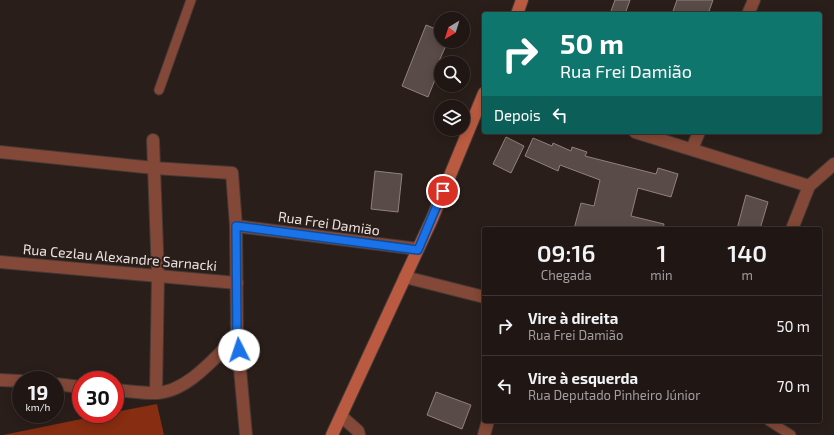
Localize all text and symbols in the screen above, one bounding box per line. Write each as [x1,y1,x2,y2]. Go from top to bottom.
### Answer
north arrow [434,12,470,48]
map controls [434,12,470,136]
text: 50 m [560,26,624,60]
icon: right [494,28,546,80]
button: search [434,56,470,92]
text: Rua Frei Damião [560,60,692,82]
button: layers [434,100,470,136]
icon: left [549,104,571,126]
text: Depois [494,106,541,124]
pin [426,174,460,208]
icon: arrive [432,180,454,202]
street label: Rua Frei Damião [277,207,381,239]
text: 09:16 [537,238,596,267]
text: 1 [656,238,666,267]
text: 140 [727,238,767,267]
street label: Rua Cezlau Alexandre Sarnacki [22,240,218,274]
text: Chegada [541,267,592,283]
text: min [650,267,672,283]
text: m [742,267,753,283]
text: Vire à direita [528,309,618,327]
icon: right [494,315,516,337]
text: 50 m [776,317,810,335]
text: Rua Frei Damião [528,327,623,343]
position arrow [218,329,260,371]
text: Vire à esquerda [528,369,638,387]
speed limit sign: 30 [72,371,124,423]
icon: left [494,375,516,397]
text: 70 m [777,377,810,395]
text: 19 [28,380,48,404]
text: Rua Deputado Pinheiro Júnior [528,387,700,403]
text: km/h [26,401,50,413]

